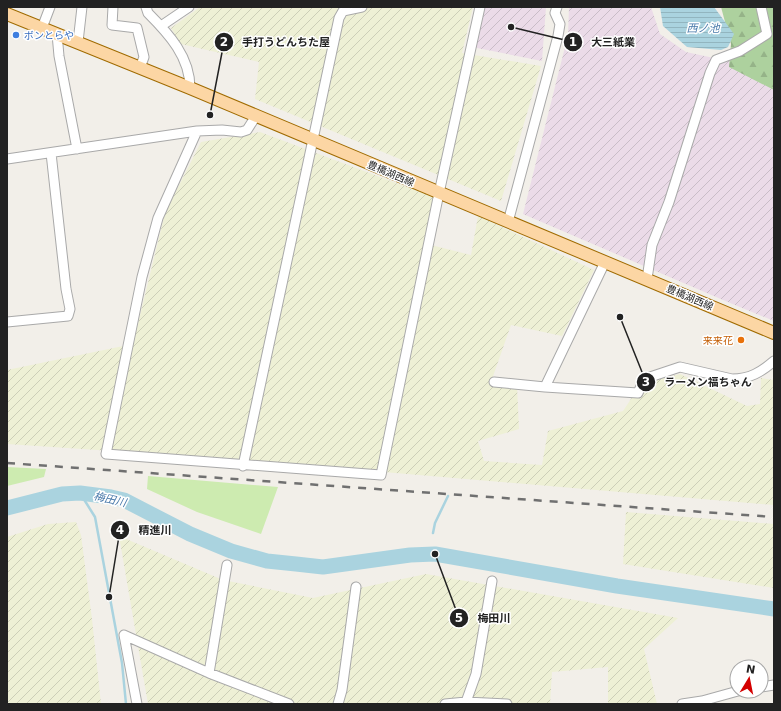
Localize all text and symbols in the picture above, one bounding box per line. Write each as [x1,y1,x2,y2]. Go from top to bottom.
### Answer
water label: 西ノ池 [687,22,720,35]
marker: ボンとらや [11,30,21,40]
place label: ボンとらや [24,30,74,41]
callout: 手打うどんちた屋 [214,31,338,54]
callout: 大三紙業 [563,31,643,54]
text: 2 [220,35,228,49]
text: 1 [569,35,577,49]
text: 手打うどんちた屋 [242,36,330,49]
text: 大三紙業 [591,36,635,49]
street label: 豊橋湖西線 [366,159,416,188]
street label: 豊橋湖西線 [665,283,715,312]
place label: 来来花 [703,335,733,346]
marker: 来来花 [736,335,746,345]
callout: ラーメン福ちゃん [636,370,760,393]
text: 3 [642,375,650,389]
text: ラーメン福ちゃん [664,376,752,389]
water label: 梅田川 [92,489,128,510]
callout: 精進川 [110,518,179,541]
text: 4 [116,523,124,537]
text: 精進川 [139,524,172,537]
callout: 梅田川 [449,606,518,629]
text: 5 [455,611,463,625]
text: 梅田川 [478,612,511,625]
north arrow [729,659,769,699]
text: N [745,662,756,677]

